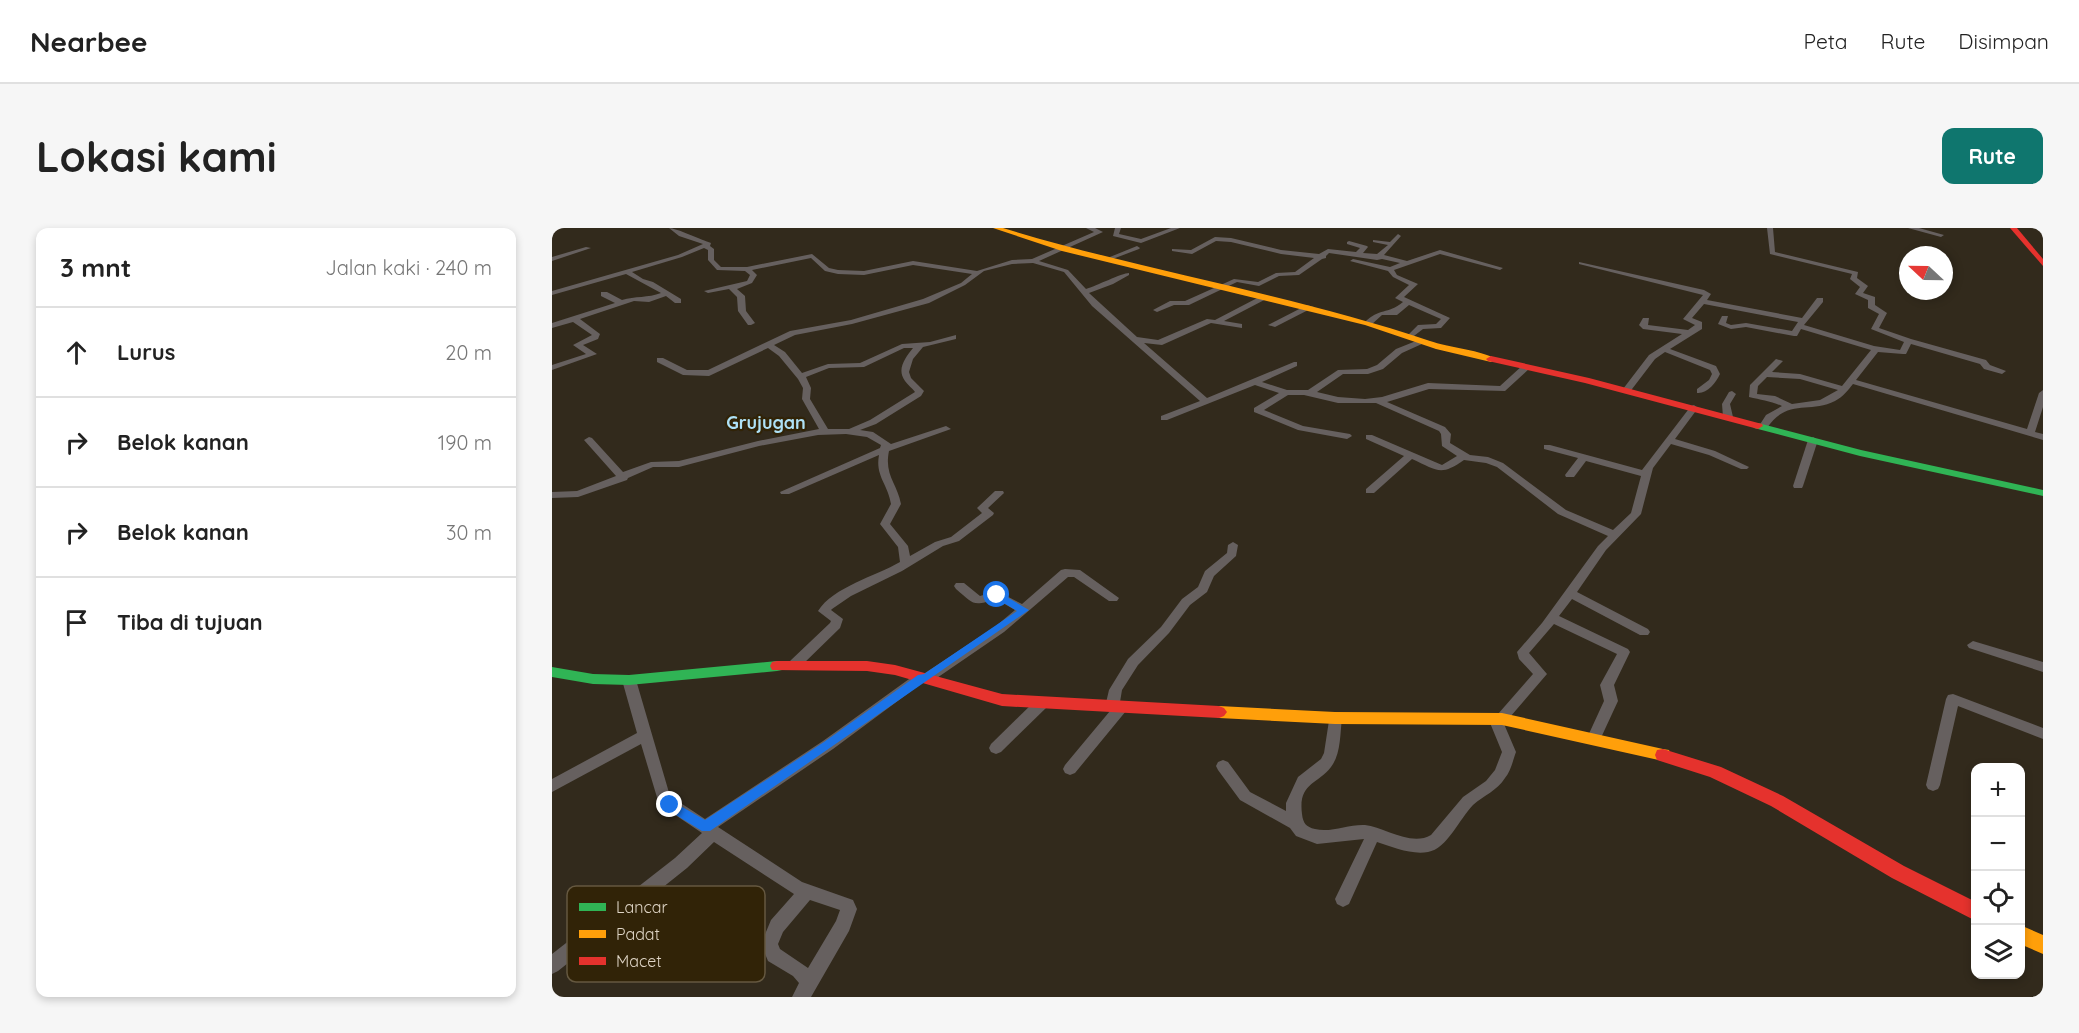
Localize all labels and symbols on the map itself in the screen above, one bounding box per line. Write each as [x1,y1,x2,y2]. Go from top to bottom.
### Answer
north arrow [1899,246,1953,300]
district label: Grujugan [726,411,806,434]
route start [983,581,1009,607]
route end [656,791,682,817]
legend [567,886,765,982]
text: Lancar [616,897,668,917]
text: Padat [616,924,660,944]
text: Macet [616,951,662,971]

